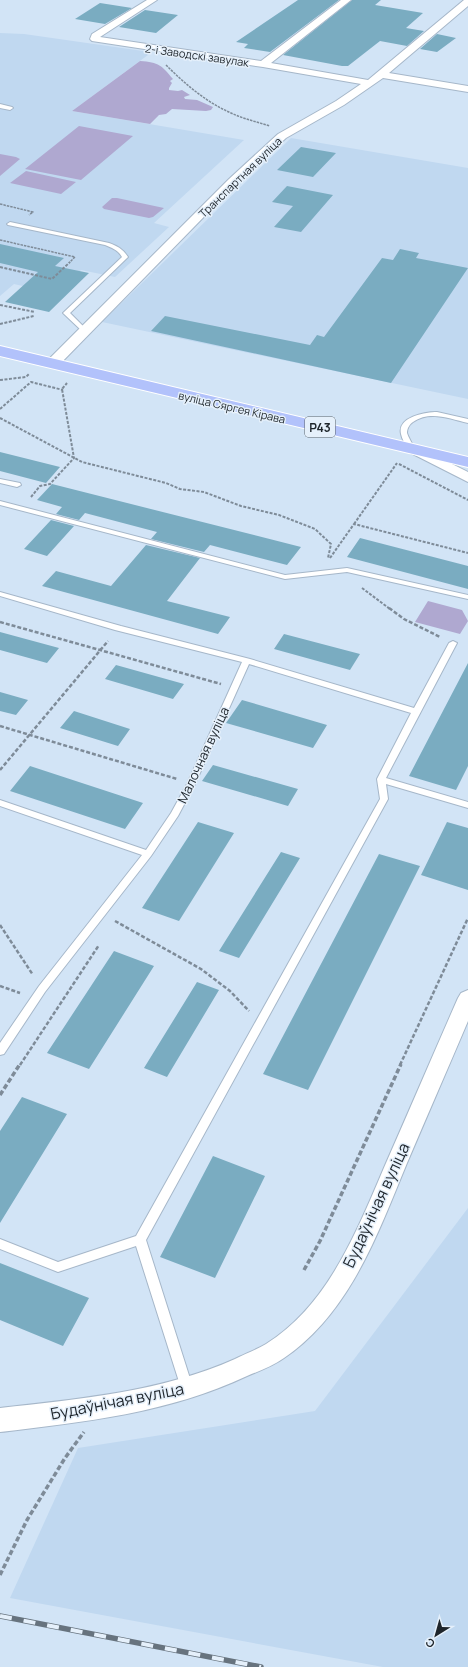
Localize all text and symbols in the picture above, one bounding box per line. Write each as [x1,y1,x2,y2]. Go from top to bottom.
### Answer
street label: 2-і Заводскі завулак [144,40,250,70]
street label: Транспартная вуліца [195,133,285,221]
street label: вуліца Сяргея Кірава [177,387,287,427]
road number: Р43 [305,417,335,437]
street label: Малочная вуліца [173,704,233,806]
street label: Будаўнічая вуліца [337,1139,415,1271]
street label: Будаўнічая вуліца [48,1377,186,1425]
north arrow [416,1615,456,1655]
text: С [422,1635,437,1652]

